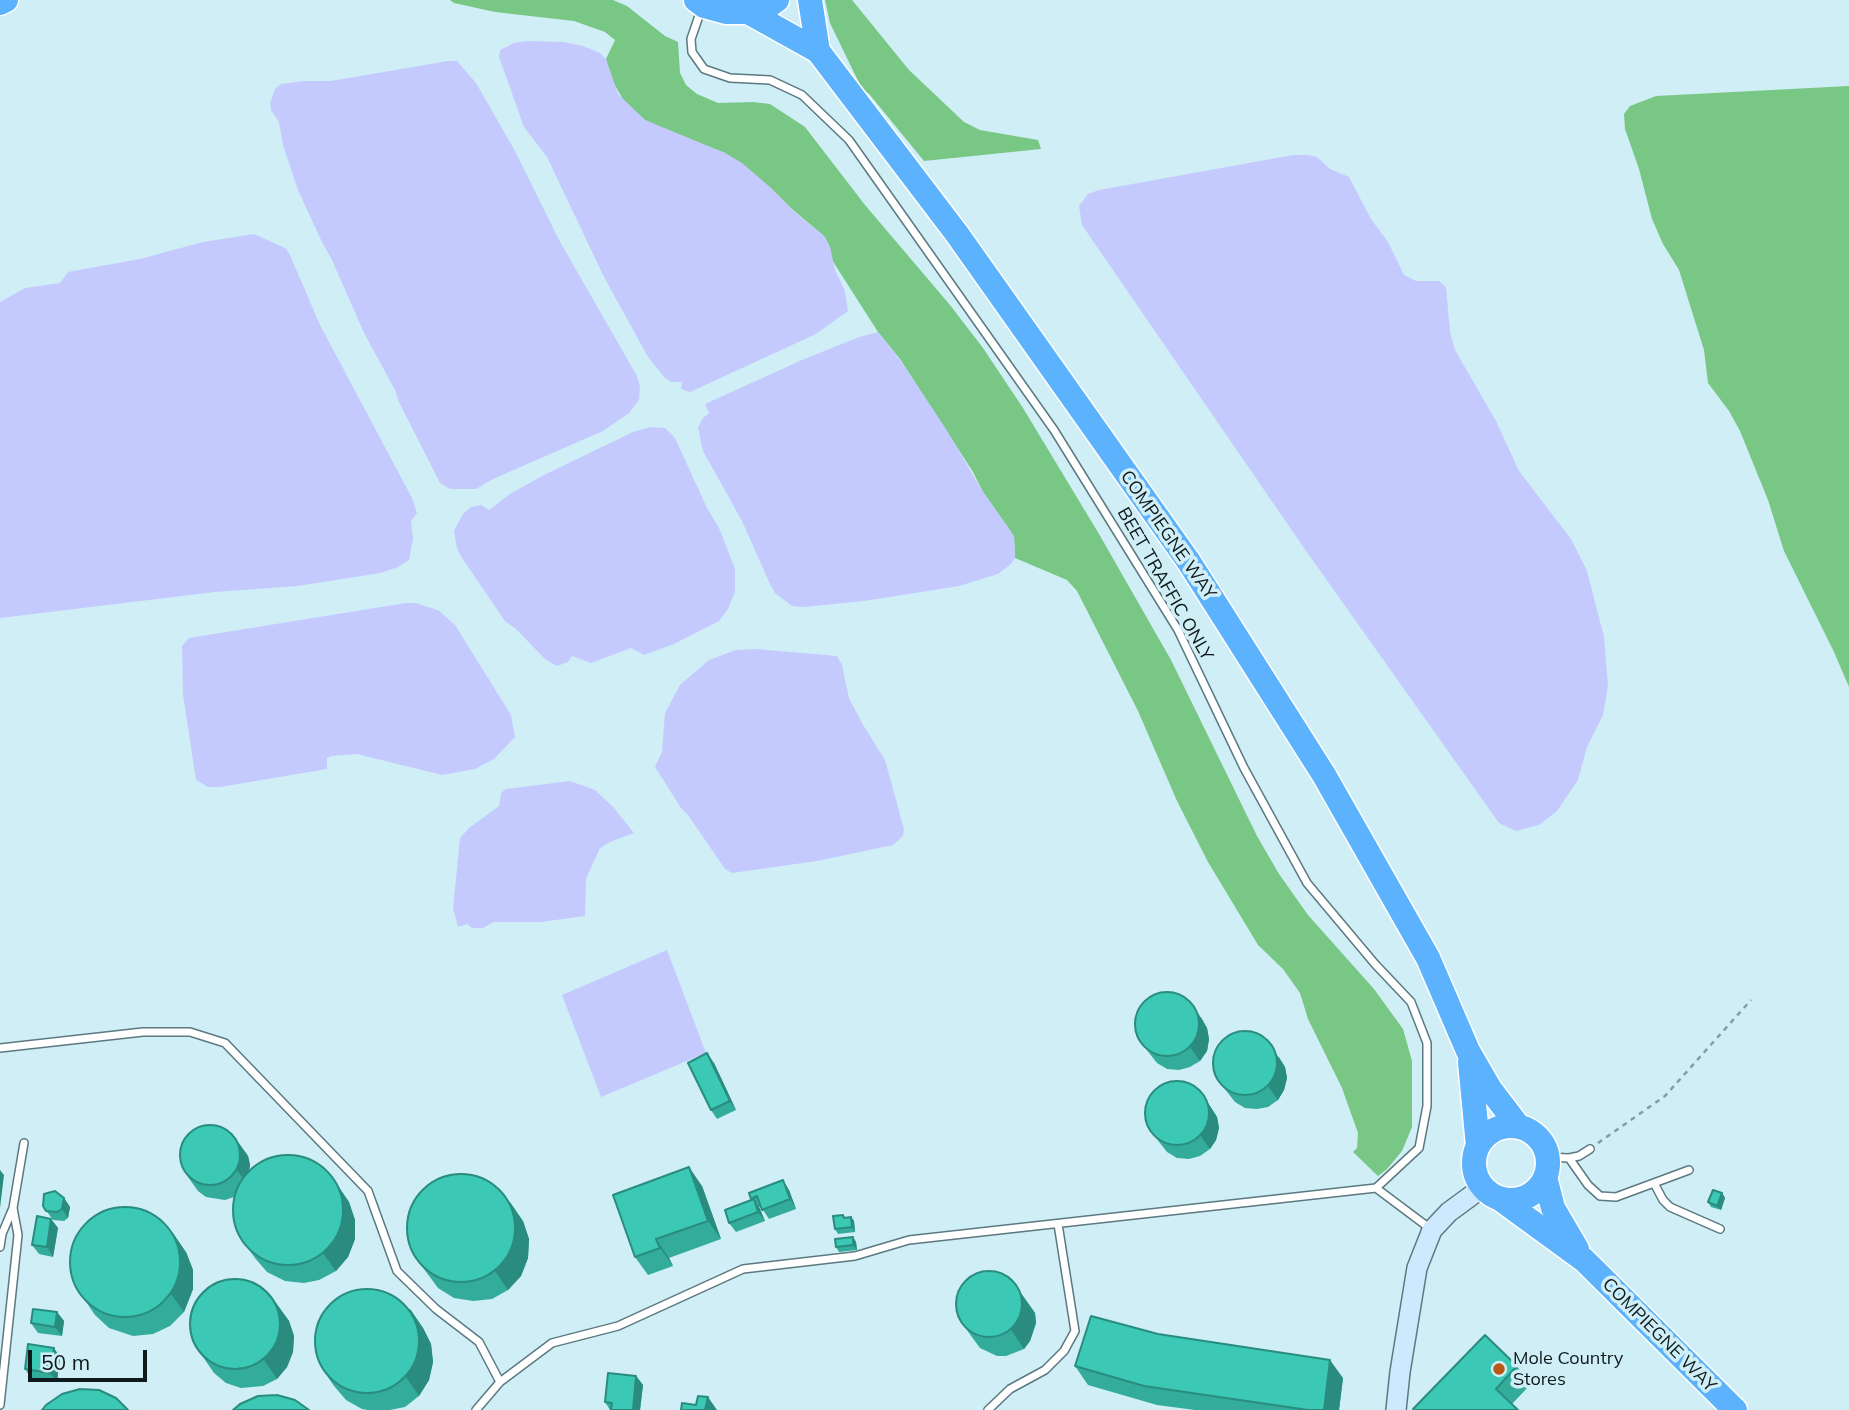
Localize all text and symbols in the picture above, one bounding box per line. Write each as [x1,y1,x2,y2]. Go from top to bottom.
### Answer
street label: COMPIEGNE WAY [1116,467,1220,603]
street label: BEET TRAFFIC ONLY [1112,504,1218,664]
street label: COMPIEGNE WAY [1598,1274,1720,1396]
scale bar [32,1336,150,1380]
place label: Mole Country Stores [1513,1348,1623,1390]
text: 50 m [41,1349,90,1375]
marker: Mole Country Stores [1491,1361,1507,1377]

